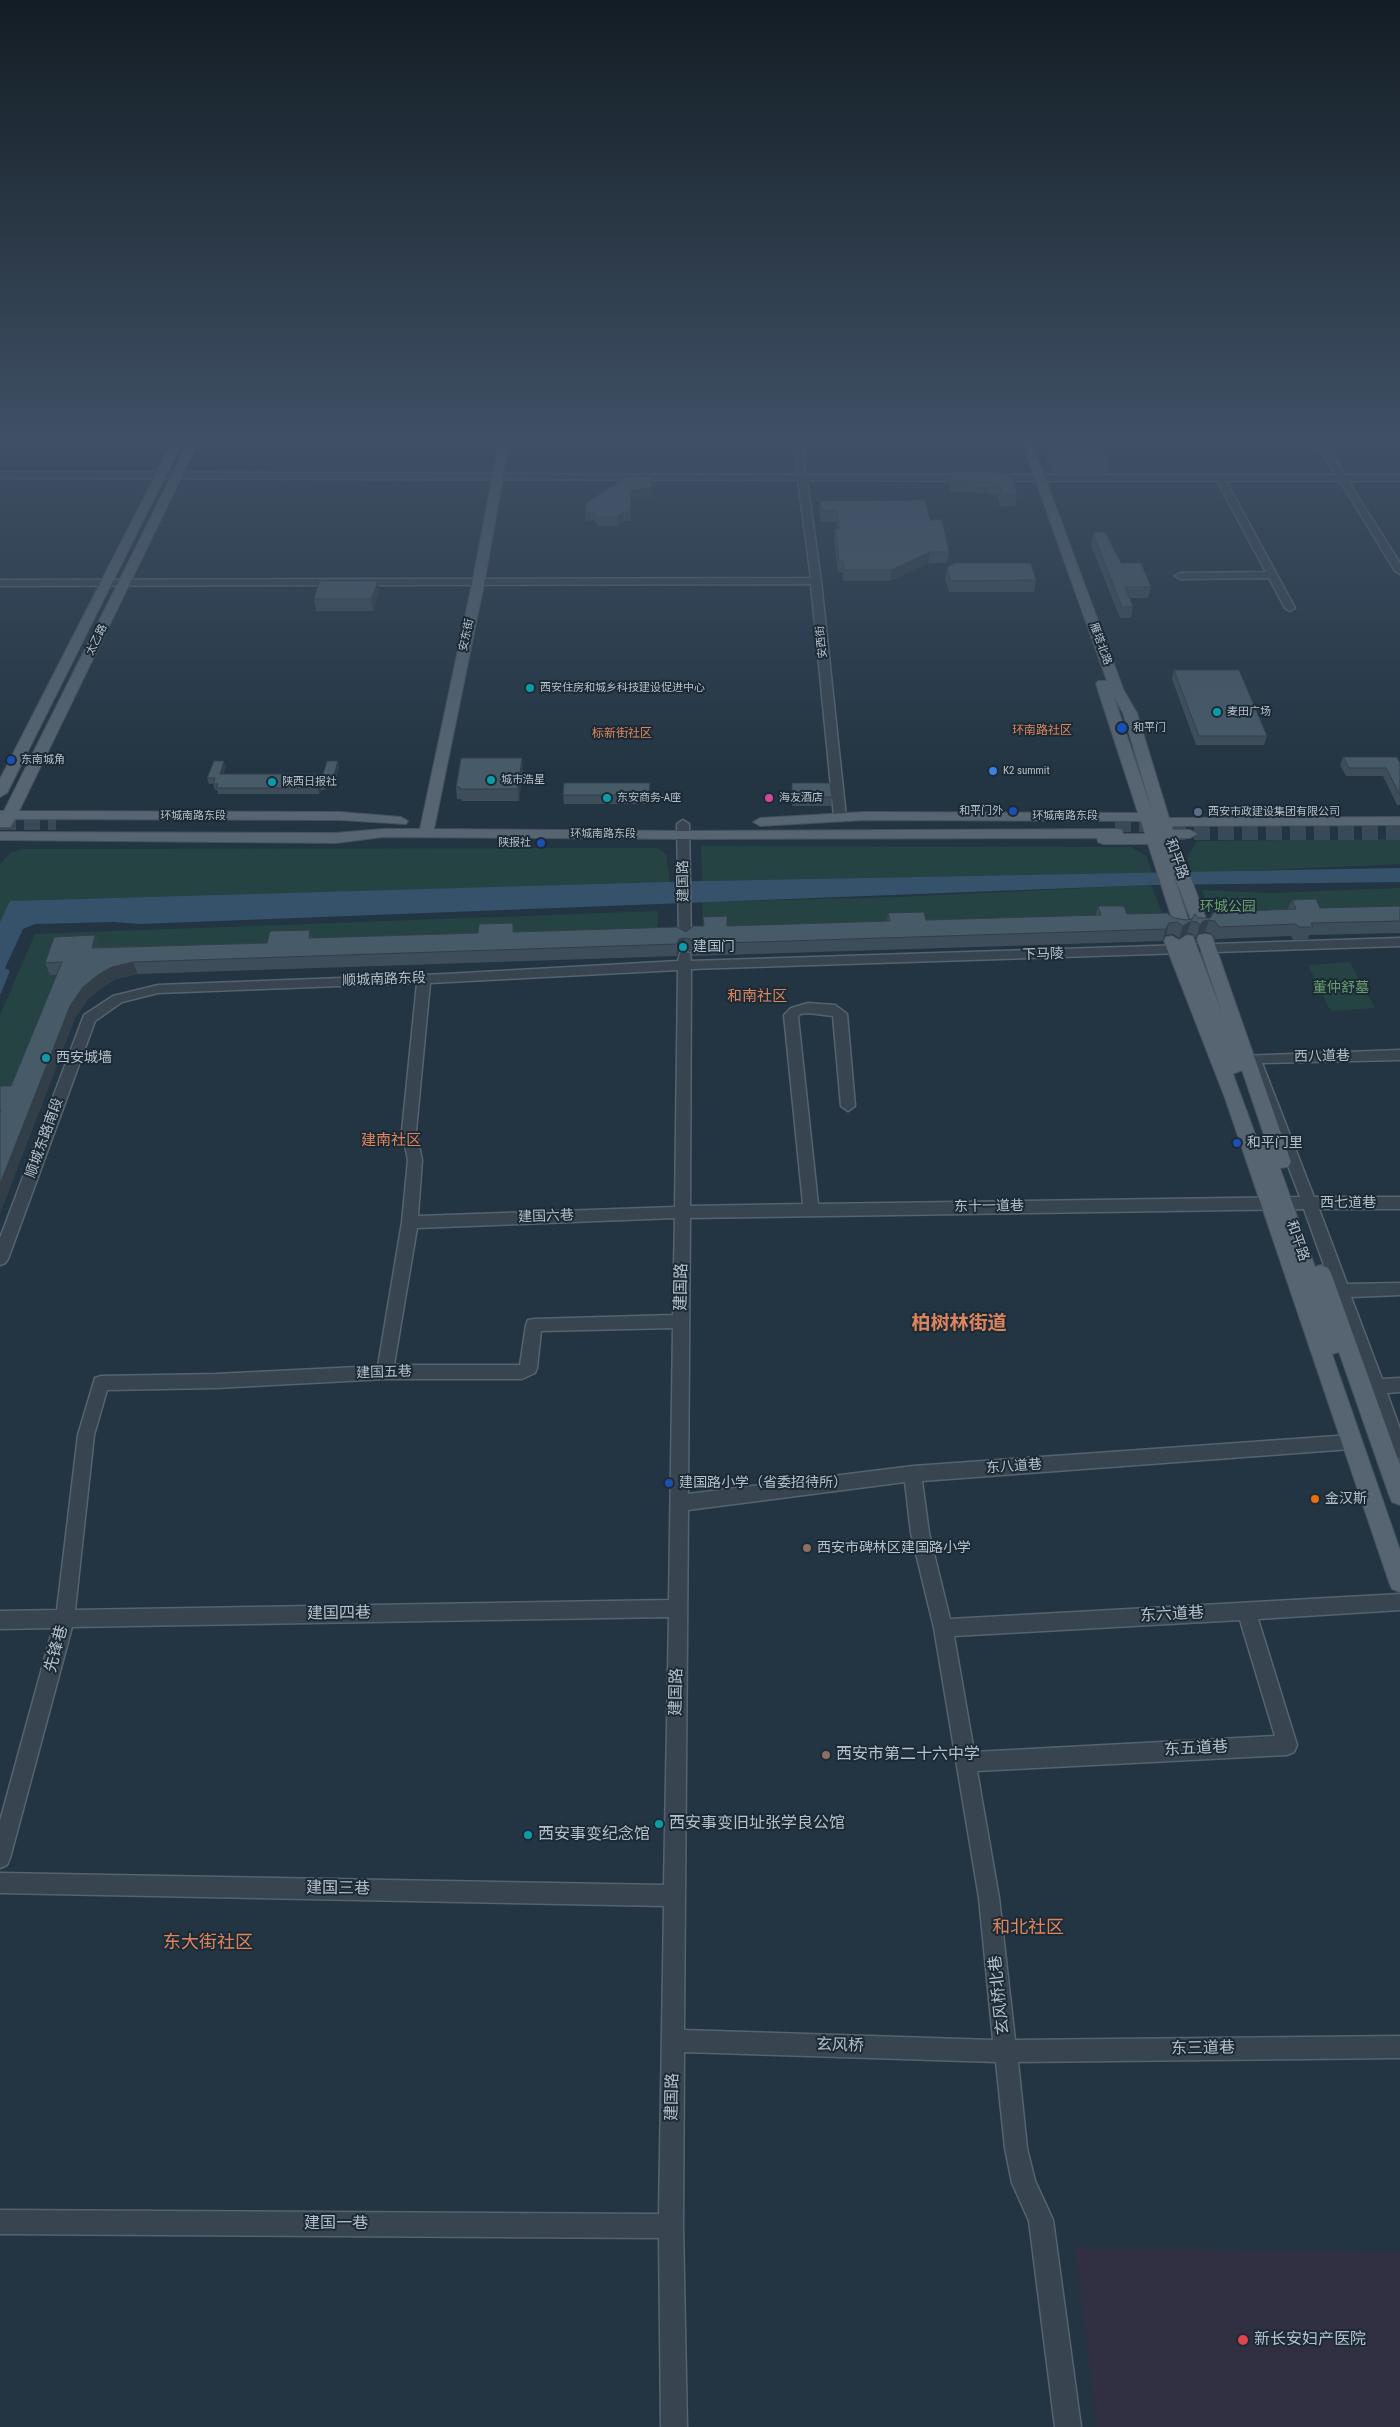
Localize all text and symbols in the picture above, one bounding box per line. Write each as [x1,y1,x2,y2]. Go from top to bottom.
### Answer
street label: 安东街 [457,617,477,653]
street label: 雁塔北路 [1086,621,1114,667]
street label: 太乙路 [84,622,110,658]
street label: 安西街 [814,625,830,659]
place label: 西安住房和城乡科技建设促进中心 [540,681,705,695]
marker: 西安住房和城乡科技建设促进中心 [524,682,536,694]
place label: 麦田广场 [1227,705,1271,719]
marker: 麦田广场 [1211,706,1223,718]
marker: 和平门 [1115,721,1129,735]
place label: 和平门 [1133,721,1166,735]
district label: 环南路社区 [1012,724,1072,738]
district label: 标新街社区 [592,727,652,741]
place label: 东南城角 [21,753,65,767]
marker: 东南城角 [5,754,17,766]
place label: K2 summit [1003,764,1050,778]
marker: K2 summit [987,765,999,777]
place label: 城市浩星 [501,773,545,787]
marker: 城市浩星 [485,774,497,786]
place label: 陕西日报社 [282,775,337,789]
marker: 陕西日报社 [266,776,278,788]
place label: 东安商务-A座 [617,791,681,805]
place label: 海友酒店 [779,791,823,805]
marker: 东安商务-A座 [601,792,613,804]
marker: 海友酒店 [763,792,775,804]
place label: 和平门外 [959,804,1003,818]
marker: 和平门外 [1007,805,1019,817]
place label: 西安市政建设集团有限公司 [1208,805,1340,819]
marker: 西安市政建设集团有限公司 [1192,806,1204,818]
street label: 环城南路东段 [160,809,226,823]
street label: 环城南路东段 [1032,809,1098,823]
street label: 环城南路东段 [570,827,636,841]
place label: 陕报社 [498,836,531,850]
street label: 和平路 [1161,836,1191,882]
marker: 陕报社 [535,837,547,849]
street label: 建国路 [675,860,693,902]
park label: 环城公园 [1200,899,1256,915]
place label: 建国门 [693,939,735,955]
marker: 建国门 [677,941,689,953]
street label: 下马陵 [1022,946,1064,964]
street label: 顺城南路东段 [342,970,426,990]
park label: 董仲舒墓 [1313,980,1369,996]
district label: 和南社区 [727,988,787,1006]
street label: 西八道巷 [1294,1048,1350,1066]
place label: 西安城墙 [56,1050,112,1066]
marker: 西安城墙 [40,1052,52,1064]
street label: 顺城东路南段 [23,1096,67,1180]
district label: 建南社区 [361,1132,421,1150]
place label: 和平门里 [1247,1135,1303,1151]
marker: 和平门里 [1231,1137,1243,1149]
street label: 西七道巷 [1320,1195,1376,1211]
street label: 东十一道巷 [954,1198,1024,1216]
street label: 建国六巷 [518,1208,574,1226]
street label: 和平路 [1282,1218,1312,1264]
street label: 建国路 [672,1263,692,1311]
district label: 柏树林街道 [912,1313,1006,1335]
street label: 建国五巷 [356,1364,412,1382]
street label: 东八道巷 [985,1457,1043,1477]
place label: 建国路小学（省委招待所） [679,1475,847,1491]
marker: 建国路小学（省委招待所） [663,1477,675,1489]
place label: 金汉斯 [1325,1491,1367,1507]
marker: 金汉斯 [1309,1493,1321,1505]
place label: 西安市碑林区建国路小学 [817,1540,971,1556]
marker: 西安市碑林区建国路小学 [801,1542,813,1554]
street label: 建国四巷 [307,1604,371,1624]
street label: 东六道巷 [1140,1604,1204,1626]
street label: 先锋巷 [42,1623,72,1675]
street label: 建国路 [667,1668,687,1716]
street label: 东五道巷 [1164,1738,1228,1760]
place label: 西安市第二十六中学 [836,1745,980,1765]
marker: 西安市第二十六中学 [820,1749,832,1761]
place label: 西安事变旧址张学良公馆 [669,1814,845,1834]
marker: 西安事变旧址张学良公馆 [653,1818,665,1830]
place label: 西安事变纪念馆 [538,1825,650,1845]
marker: 西安事变纪念馆 [522,1829,534,1841]
street label: 建国三巷 [306,1879,370,1899]
district label: 和北社区 [992,1917,1064,1939]
district label: 东大街社区 [163,1932,253,1954]
street label: 玄风桥北巷 [986,1954,1014,2036]
street label: 玄风桥 [816,2036,864,2056]
street label: 东三道巷 [1171,2039,1235,2059]
street label: 建国路 [663,2073,683,2121]
street label: 建国一巷 [304,2214,368,2234]
place label: 新长安妇产医院 [1254,2330,1366,2350]
marker: 新长安妇产医院 [1236,2333,1250,2347]

